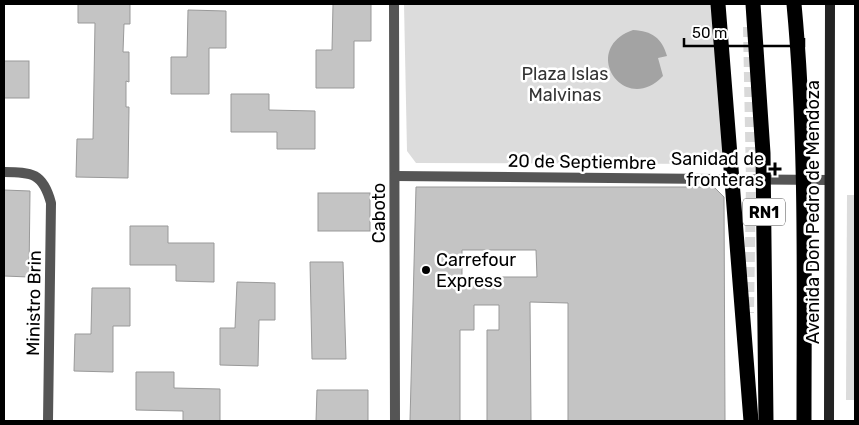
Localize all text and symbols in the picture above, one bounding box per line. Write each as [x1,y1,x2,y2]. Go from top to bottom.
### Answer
scale bar [684,15,804,47]
text: 50 m [692,24,727,42]
park label: Plaza Islas Malvinas [522,63,608,106]
street label: Avenida Don Pedro de Mendoza [802,80,824,344]
place label: Sanidad de fronteras [671,148,764,191]
street label: 20 de Septiembre [508,150,656,174]
marker: Sanidad de fronteras [768,162,782,176]
street label: Caboto [368,183,390,243]
road number: RN1 [743,198,785,226]
place label: Carrefour Express [436,249,516,292]
street label: Ministro Brin [22,250,46,356]
marker: Carrefour Express [420,264,432,276]

